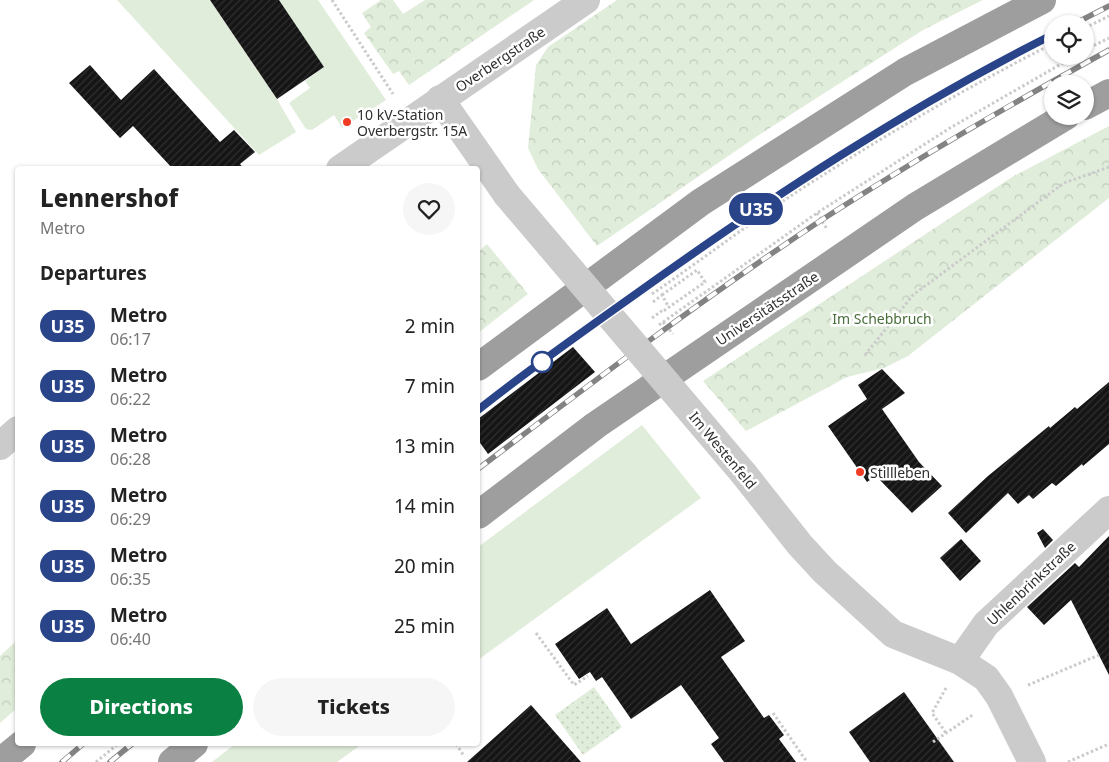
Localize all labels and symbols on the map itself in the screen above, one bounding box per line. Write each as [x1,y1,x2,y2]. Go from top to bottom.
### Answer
street label: Overbergstraße [451,22,549,96]
place label: 10 kV-Station Overbergstr. 15A [357,105,467,140]
marker: 10 kV-Station Overbergstr. 15A [341,116,353,128]
line badge: U35 [727,193,785,225]
street label: Universitätsstraße [712,266,822,349]
park label: Im Schebbruch [832,309,932,328]
unlabelled marker [531,351,553,373]
street label: Im Westenfeld [685,407,761,493]
place label: Stillleben [870,463,930,482]
marker: Stillleben [854,466,866,478]
street label: Uhlenbrinkstraße [982,537,1080,629]

